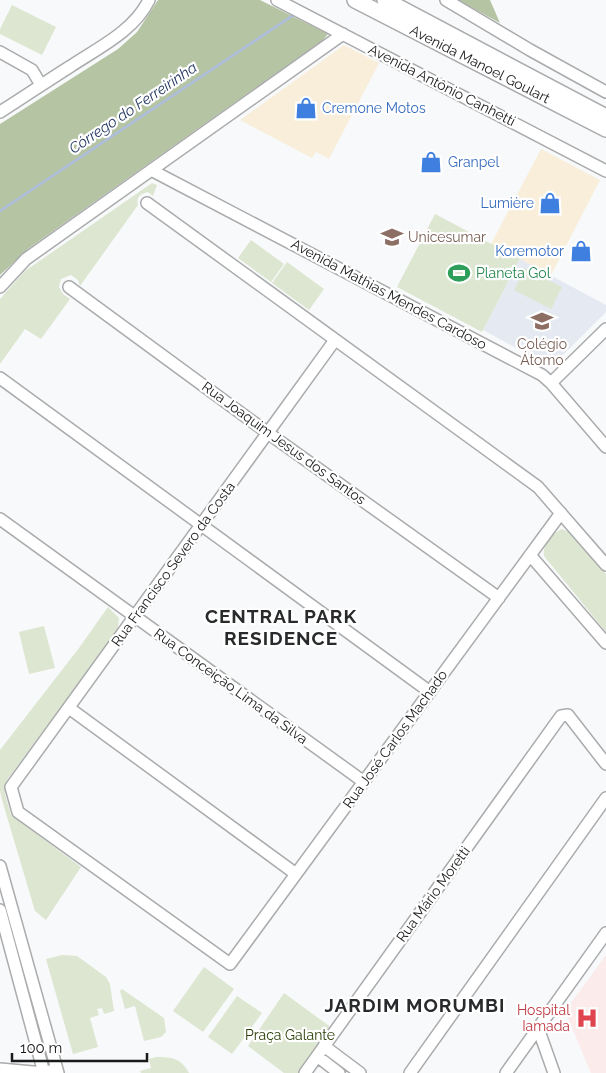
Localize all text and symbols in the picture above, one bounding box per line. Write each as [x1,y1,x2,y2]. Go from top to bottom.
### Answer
street label: Avenida Manoel Goulart [407,22,553,106]
street label: Avenida Antônio Canhetti [366,41,518,129]
water label: Córrego do Ferreirinha [66,58,200,158]
shop icon: Cremone Motos [293,95,319,121]
place label: Cremone Motos [322,100,426,116]
shop icon: Granpel [418,149,444,175]
place label: Granpel [448,154,500,170]
shop icon: Lumière [537,190,563,216]
place label: Lumière [481,195,534,211]
school or university icon: Unicesumar [379,224,405,250]
place label: Unicesumar [408,229,486,245]
street label: Avenida Mathias Mendes Cardoso [289,236,489,352]
shop icon: Koremotor [568,238,594,264]
place label: Koremotor [495,243,564,259]
sports icon: Planeta Gol [446,260,472,286]
place label: Planeta Gol [476,265,551,281]
school or university icon: Colégio Átomo [529,308,555,334]
place label: Colégio Átomo [517,336,567,368]
street label: Rua Joaquim Jesus dos Santos [199,378,369,508]
street label: Rua Francisco Severo da Costa [108,479,238,649]
district label: CENTRAL PARK RESIDENCE [205,605,357,649]
street label: Rua Conceição Lima da Silva [151,625,311,747]
street label: Rua José Carlos Machado [340,667,450,811]
street label: Rua Mário Moretti [393,843,473,945]
district label: JARDIM MORUMBI [325,994,505,1016]
place label: Hospital Iamada [517,1002,570,1034]
hospital icon: Hospital Iamada [574,1005,600,1031]
park label: Praça Galante [245,1027,335,1043]
scale bar [12,1030,148,1062]
text: 100 m [20,1039,62,1057]

